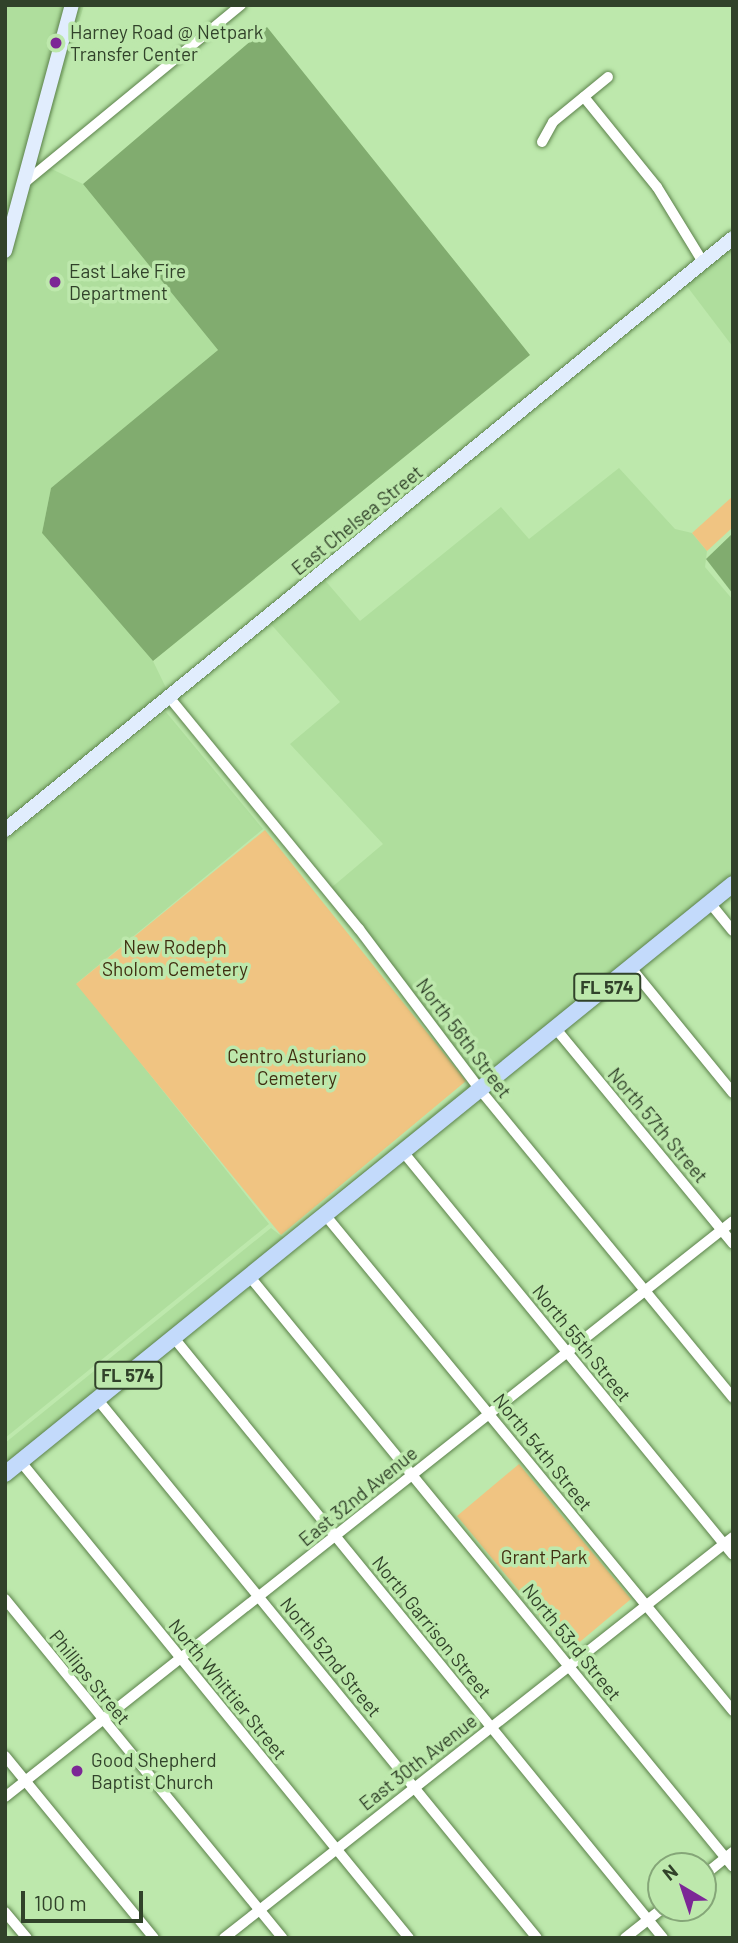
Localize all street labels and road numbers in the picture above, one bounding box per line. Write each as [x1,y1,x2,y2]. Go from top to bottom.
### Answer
street label: East Chelsea Street [287,460,427,580]
road number: FL 574 [572,972,642,1002]
street label: North 56th Street [412,974,516,1102]
street label: North 57th Street [603,1063,713,1187]
street label: North 55th Street [528,1280,636,1406]
road number: FL 574 [93,1360,163,1390]
street label: North 54th Street [489,1389,597,1515]
street label: East 32nd Avenue [294,1441,422,1551]
street label: North Garrison Street [368,1551,496,1703]
street label: North 53rd Street [518,1579,626,1705]
street label: North 52nd Street [276,1593,386,1721]
street label: North Whittier Street [164,1614,292,1764]
street label: Phillips Street [45,1625,135,1729]
street label: East 30th Avenue [355,1709,481,1815]

